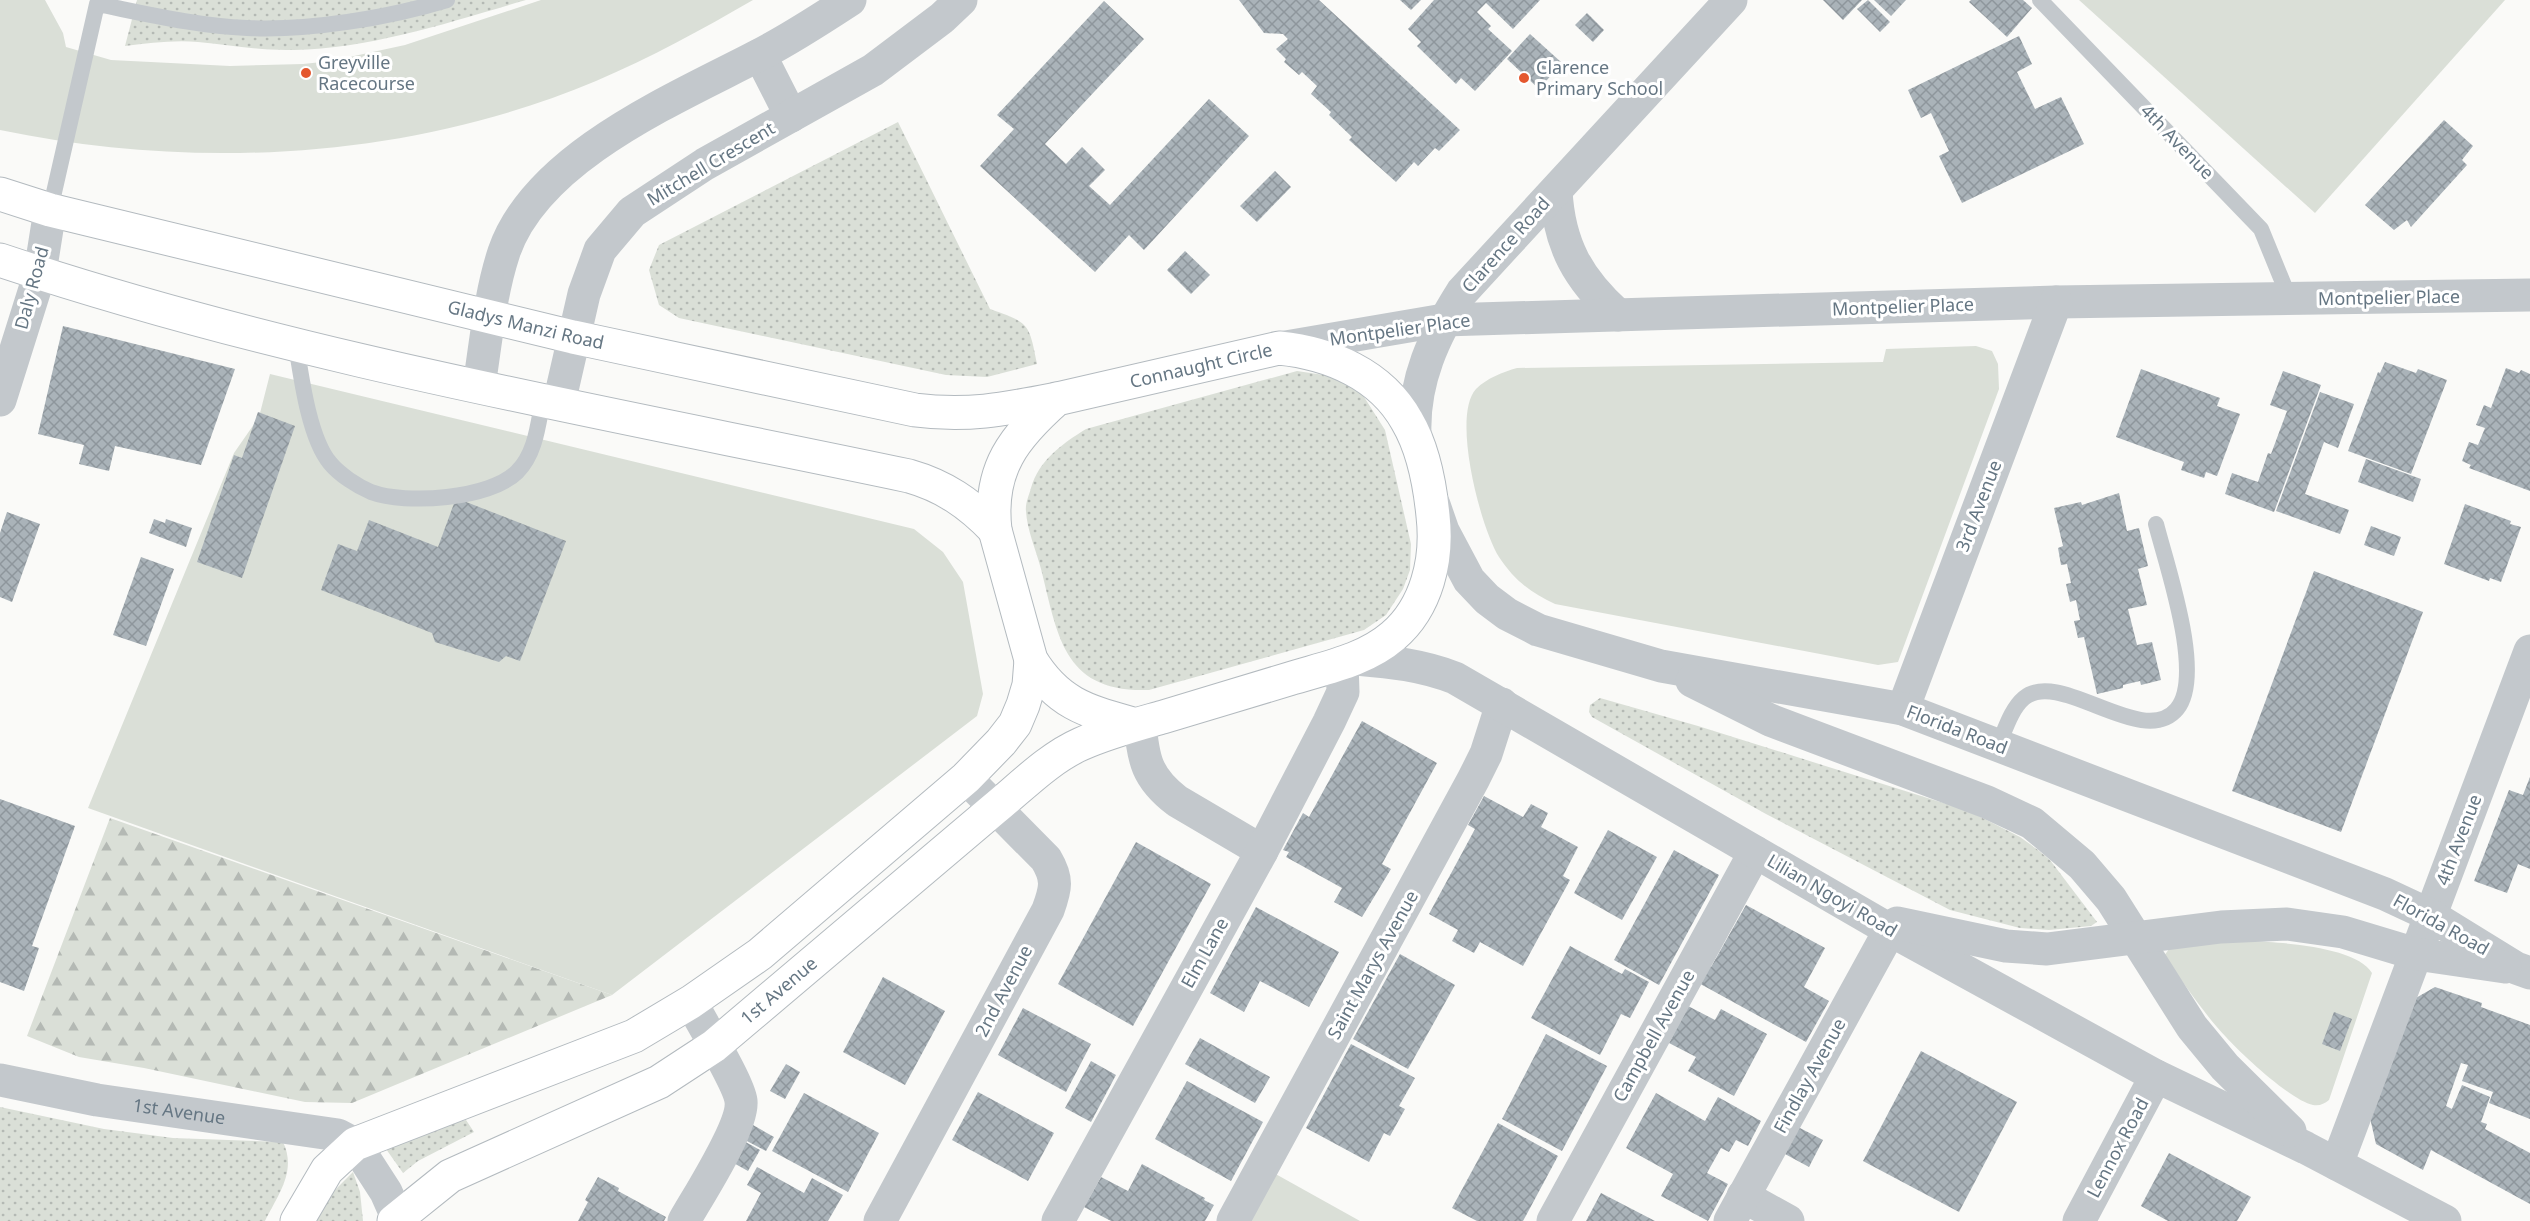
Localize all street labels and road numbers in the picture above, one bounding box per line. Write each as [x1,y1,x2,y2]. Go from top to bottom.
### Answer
street label: 4th Avenue [2136,99,2220,184]
street label: Mitchell Crescent [642,115,779,211]
street label: Clarence Road [1456,191,1555,297]
street label: Daly Road [8,244,54,332]
street label: Montpelier Place [2318,284,2460,310]
street label: Montpelier Place [1832,292,1974,320]
street label: Gladys Manzi Road [445,294,606,354]
street label: Montpelier Place [1328,307,1472,351]
street label: Connaught Circle [1127,337,1274,393]
street label: 3rd Avenue [1950,456,2007,555]
street label: Florida Road [1904,699,2011,759]
street label: 4th Avenue [2430,791,2486,889]
street label: Lilian Ngoyi Road [1763,848,1902,942]
street label: Saint Marys Avenue [1321,886,1423,1043]
street label: Florida Road [2389,888,2494,960]
street label: Elm Lane [1175,913,1233,992]
street label: 2nd Avenue [969,941,1037,1040]
street label: 1st Avenue [735,951,822,1029]
street label: Campbell Avenue [1607,965,1699,1106]
street label: Findlay Avenue [1768,1014,1851,1137]
street label: 1st Avenue [131,1092,227,1130]
street label: Lennox Road [2081,1093,2153,1202]

